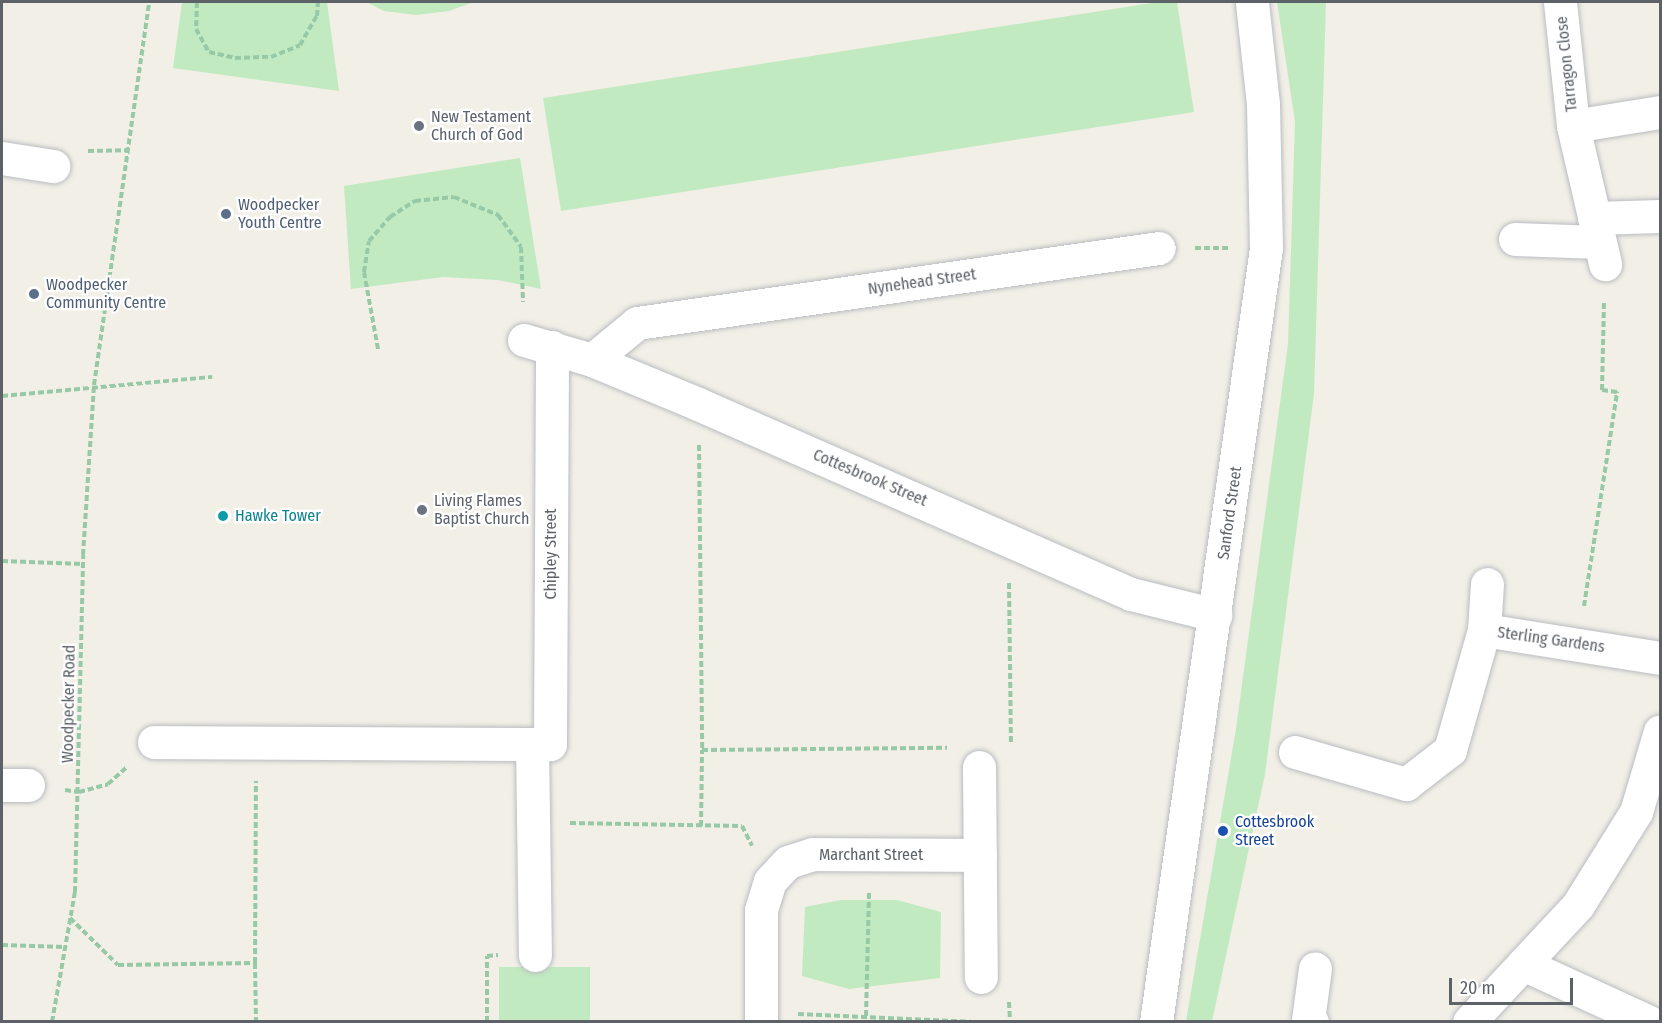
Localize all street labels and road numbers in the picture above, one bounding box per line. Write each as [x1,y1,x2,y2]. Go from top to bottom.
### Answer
street label: Tarragon Close [1552,15,1582,113]
street label: Nynehead Street [867,265,977,299]
street label: Cottesbrook Street [810,445,930,511]
street label: Sanford Street [1214,465,1246,561]
street label: Chipley Street [541,508,561,600]
street label: Sterling Gardens [1496,623,1606,657]
street label: Woodpecker Road [58,645,80,763]
street label: Marchant Street [819,845,923,865]

